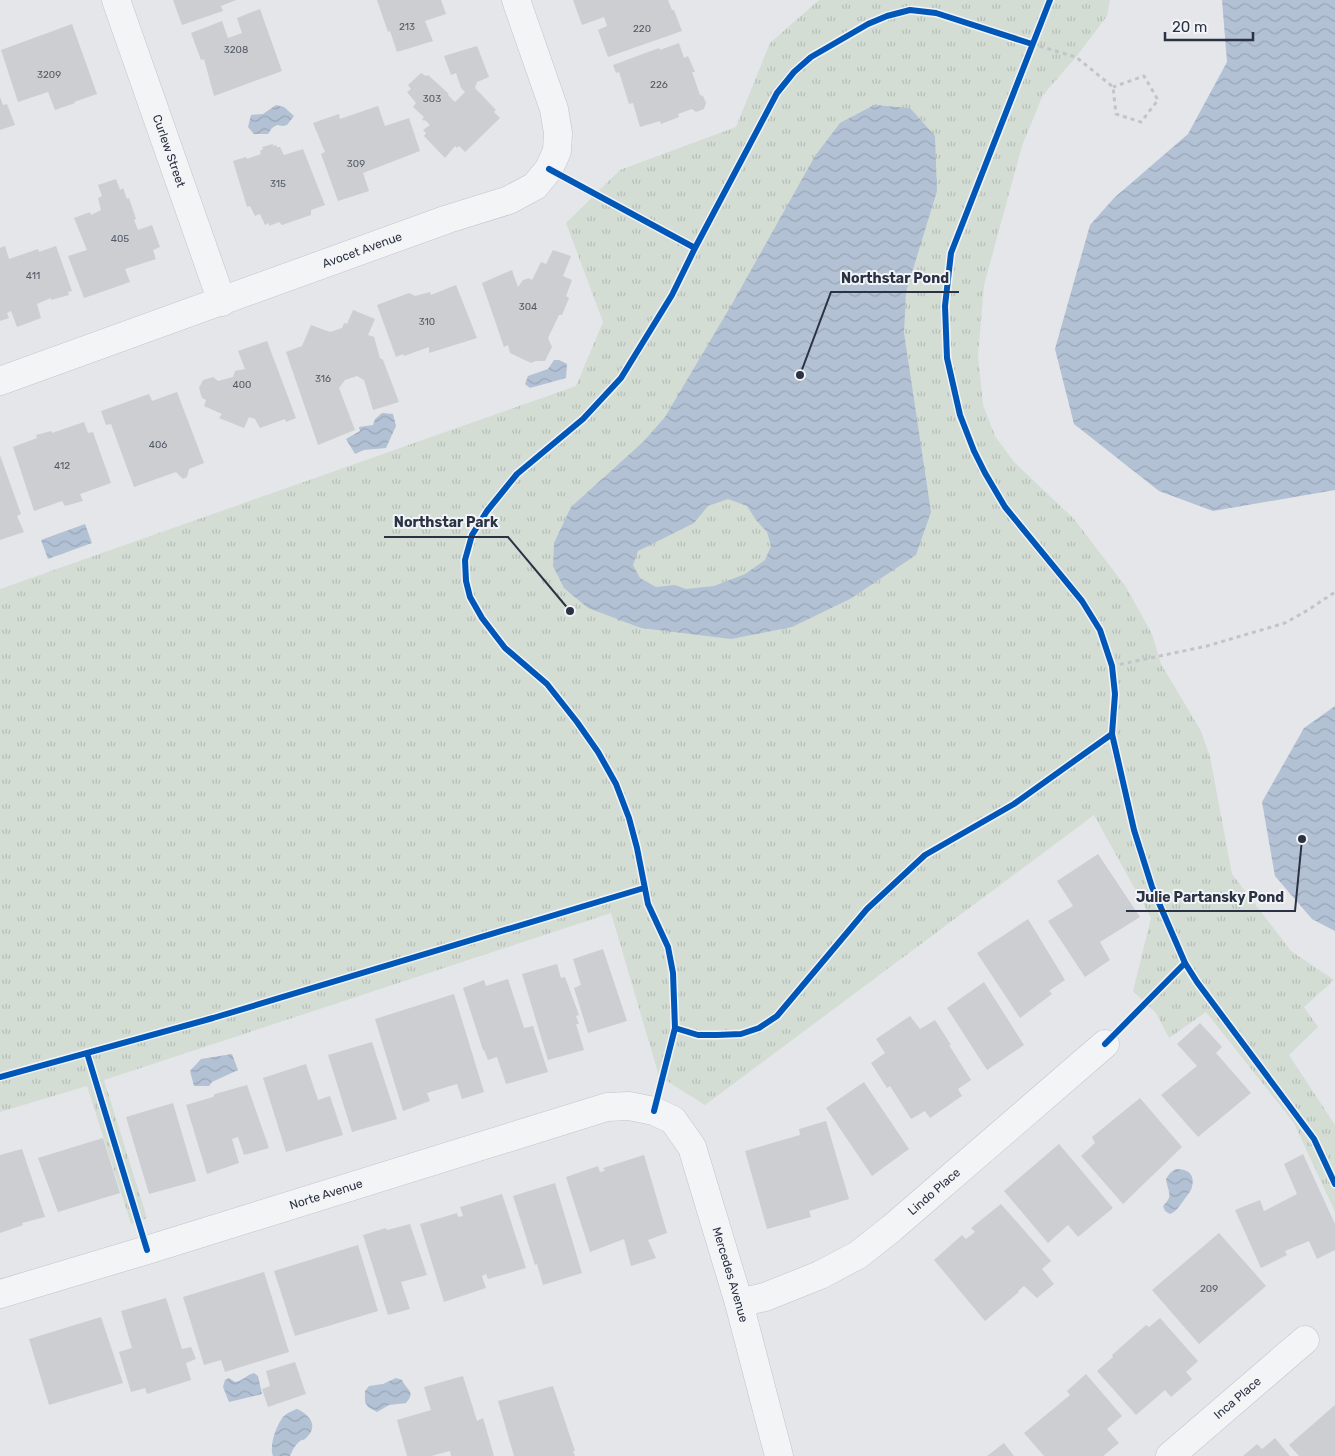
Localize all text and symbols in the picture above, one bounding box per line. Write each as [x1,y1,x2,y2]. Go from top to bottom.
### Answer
scale bar [1165,10,1252,42]
text: 20 m [1172,18,1207,36]
house number: 213 [399,21,415,33]
house number: 220 [633,23,651,35]
house number: 3208 [224,44,248,56]
house number: 3209 [37,69,61,81]
house number: 226 [650,79,668,91]
house number: 303 [423,93,441,105]
street label: Curlew Street [150,113,188,190]
house number: 309 [347,158,365,170]
house number: 315 [270,178,286,190]
street label: Avocet Avenue [320,229,404,271]
house number: 405 [111,233,129,245]
callout: Northstar Pond [831,263,959,292]
house number: 411 [26,270,40,282]
text: Northstar Pond [841,270,949,287]
house number: 304 [519,301,537,313]
house number: 310 [419,316,435,328]
house number: 316 [315,373,331,385]
house number: 400 [233,379,251,391]
house number: 406 [149,439,167,451]
house number: 412 [54,460,70,472]
callout: Northstar Park [384,508,508,537]
text: Northstar Park [394,514,499,531]
callout: Julie Partansky Pond [1126,882,1295,911]
text: Julie Partansky Pond [1136,889,1284,906]
street label: Lindo Place [905,1165,963,1218]
street label: Norte Avenue [288,1176,365,1212]
street label: Mercedes Avenue [709,1225,751,1324]
house number: 209 [1200,1283,1218,1295]
street label: Inca Place [1211,1374,1264,1422]

